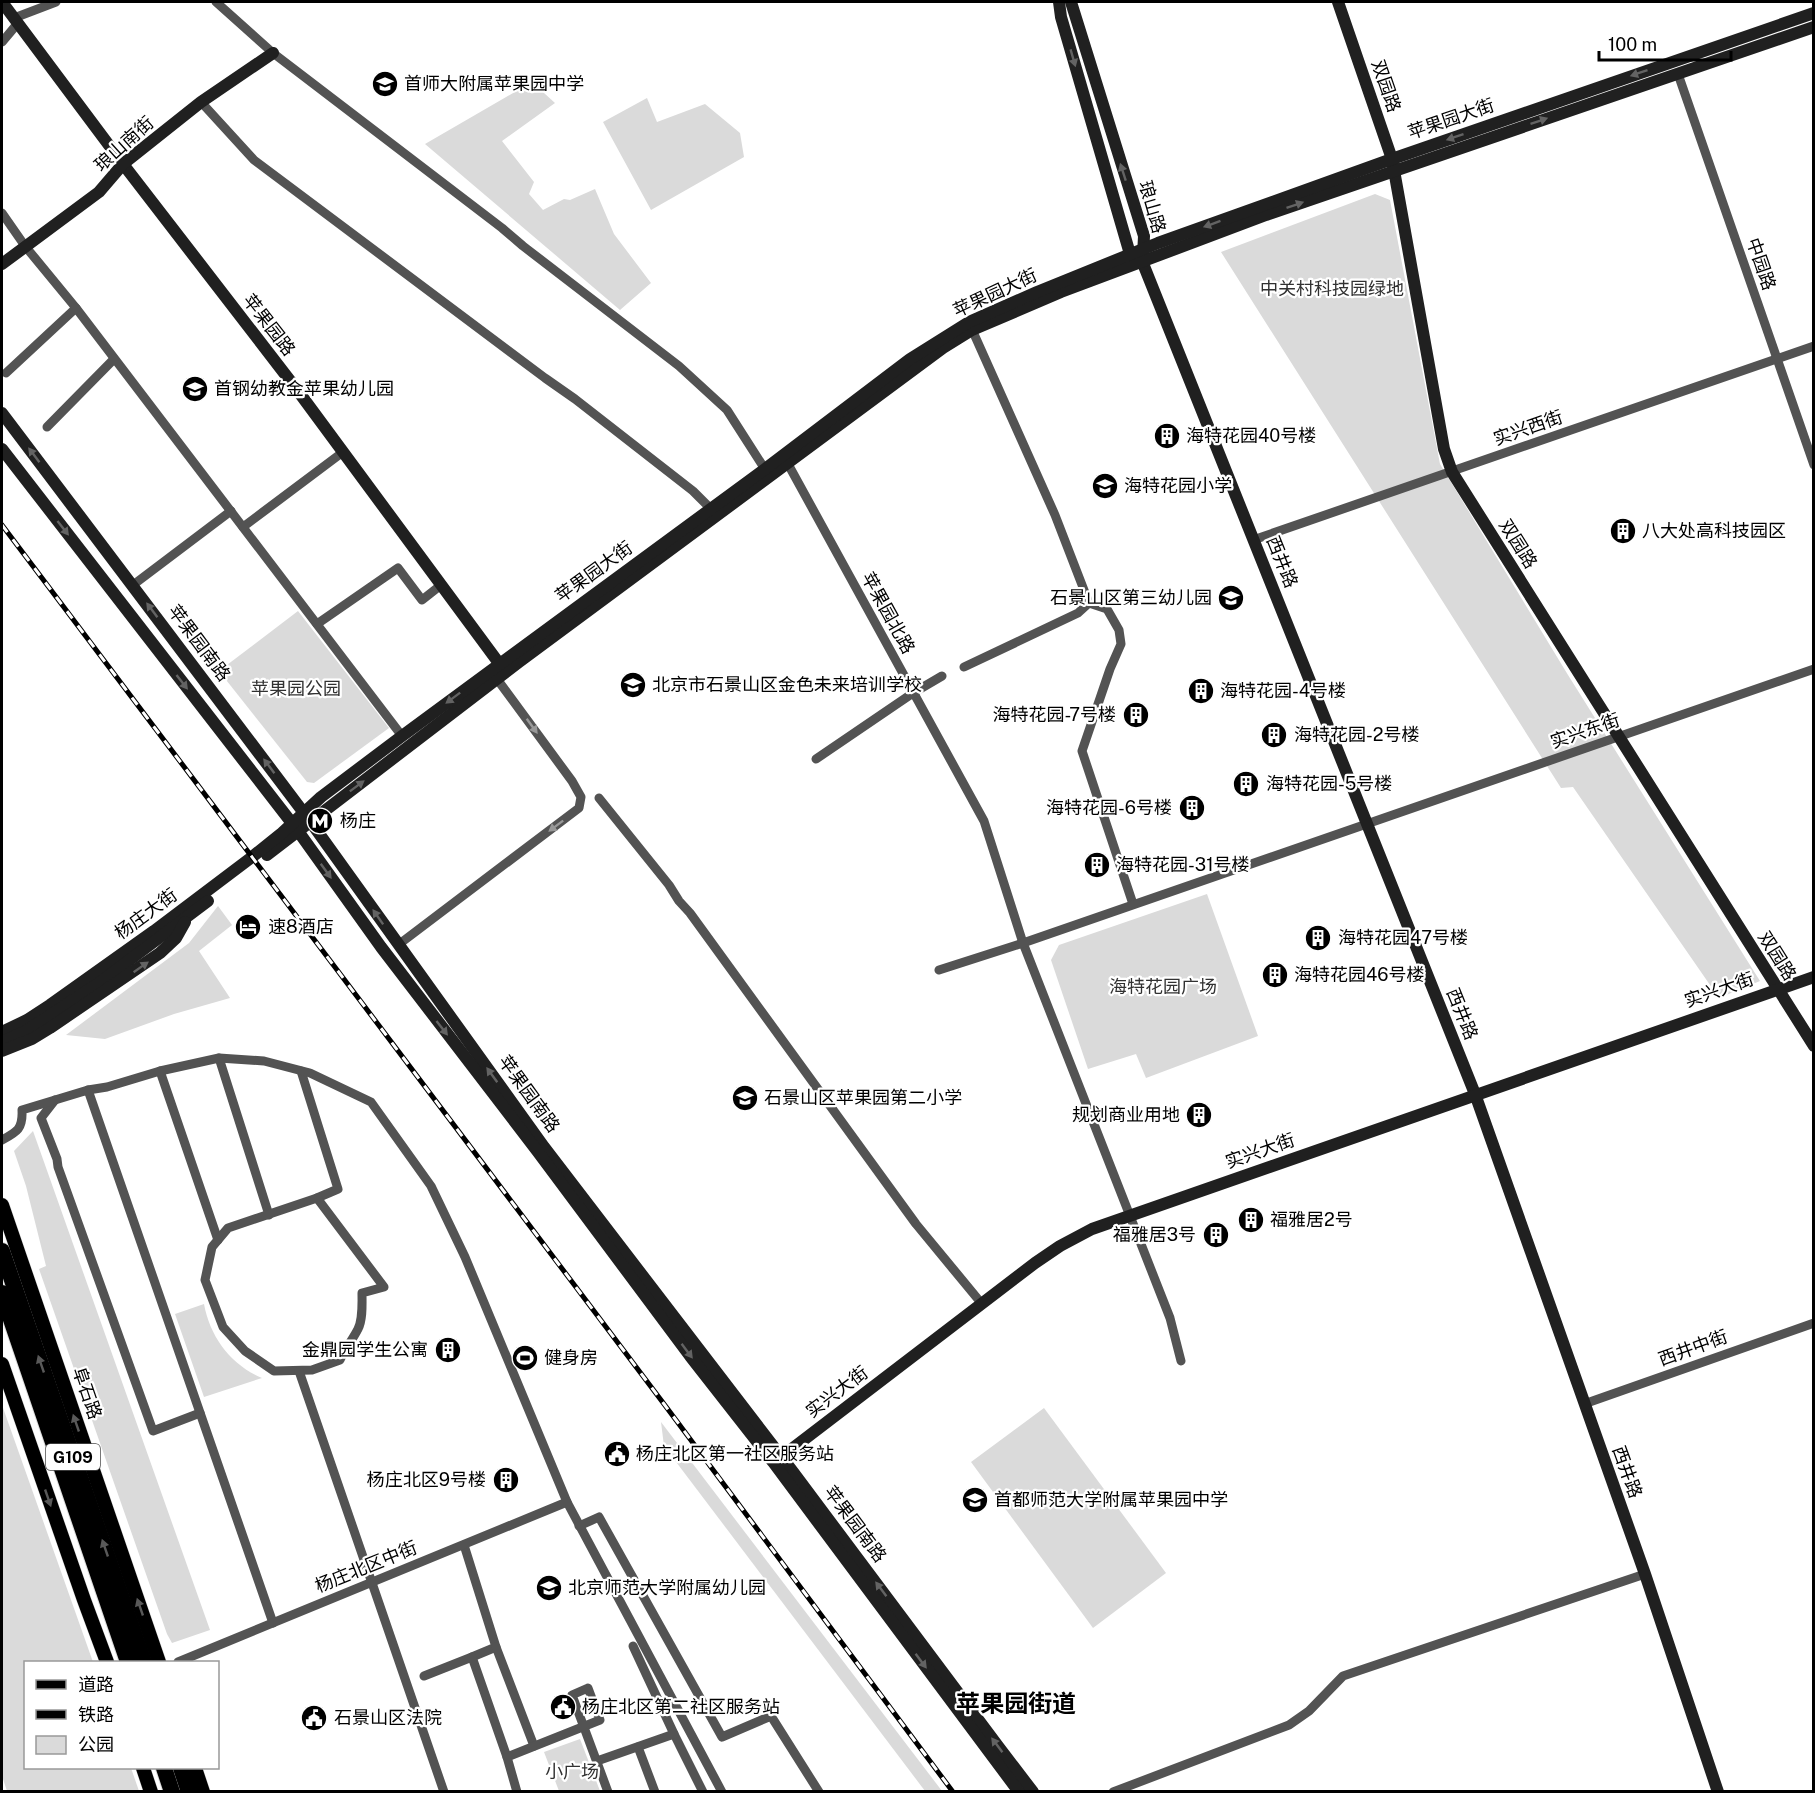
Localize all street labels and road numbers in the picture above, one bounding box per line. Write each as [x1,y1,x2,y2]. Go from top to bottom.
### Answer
street label: 双园路 [1368,57,1405,115]
street label: 苹果园大街 [1405,94,1497,143]
street label: 琅山南街 [90,112,157,176]
street label: 琅山路 [1135,178,1170,236]
street label: 中园路 [1743,235,1780,293]
street label: 苹果园大街 [950,264,1040,321]
street label: 苹果园路 [239,290,300,360]
street label: 实兴西街 [1490,406,1565,449]
street label: 双园路 [1495,515,1542,572]
street label: 西井路 [1263,533,1302,591]
street label: 苹果园大街 [551,537,636,607]
street label: 苹果园北路 [857,568,919,657]
street label: 苹果园南路 [164,600,235,685]
street label: 实兴东街 [1547,709,1622,752]
street label: 杨庄大街 [110,884,181,943]
street label: 双园路 [1754,927,1801,984]
street label: 实兴大街 [1681,968,1756,1011]
street label: 西井路 [1443,985,1482,1043]
street label: 苹果园南路 [494,1051,564,1136]
street label: 实兴大街 [1222,1129,1297,1172]
street label: 西井中街 [1655,1325,1730,1370]
street label: 实兴大街 [802,1362,872,1422]
street label: 阜石路 [69,1364,106,1422]
street label: 西井路 [1608,1443,1647,1501]
road number: G109 [46,1444,100,1470]
street label: 苹果园南路 [820,1481,891,1566]
street label: 杨庄北区中街 [312,1537,420,1597]

